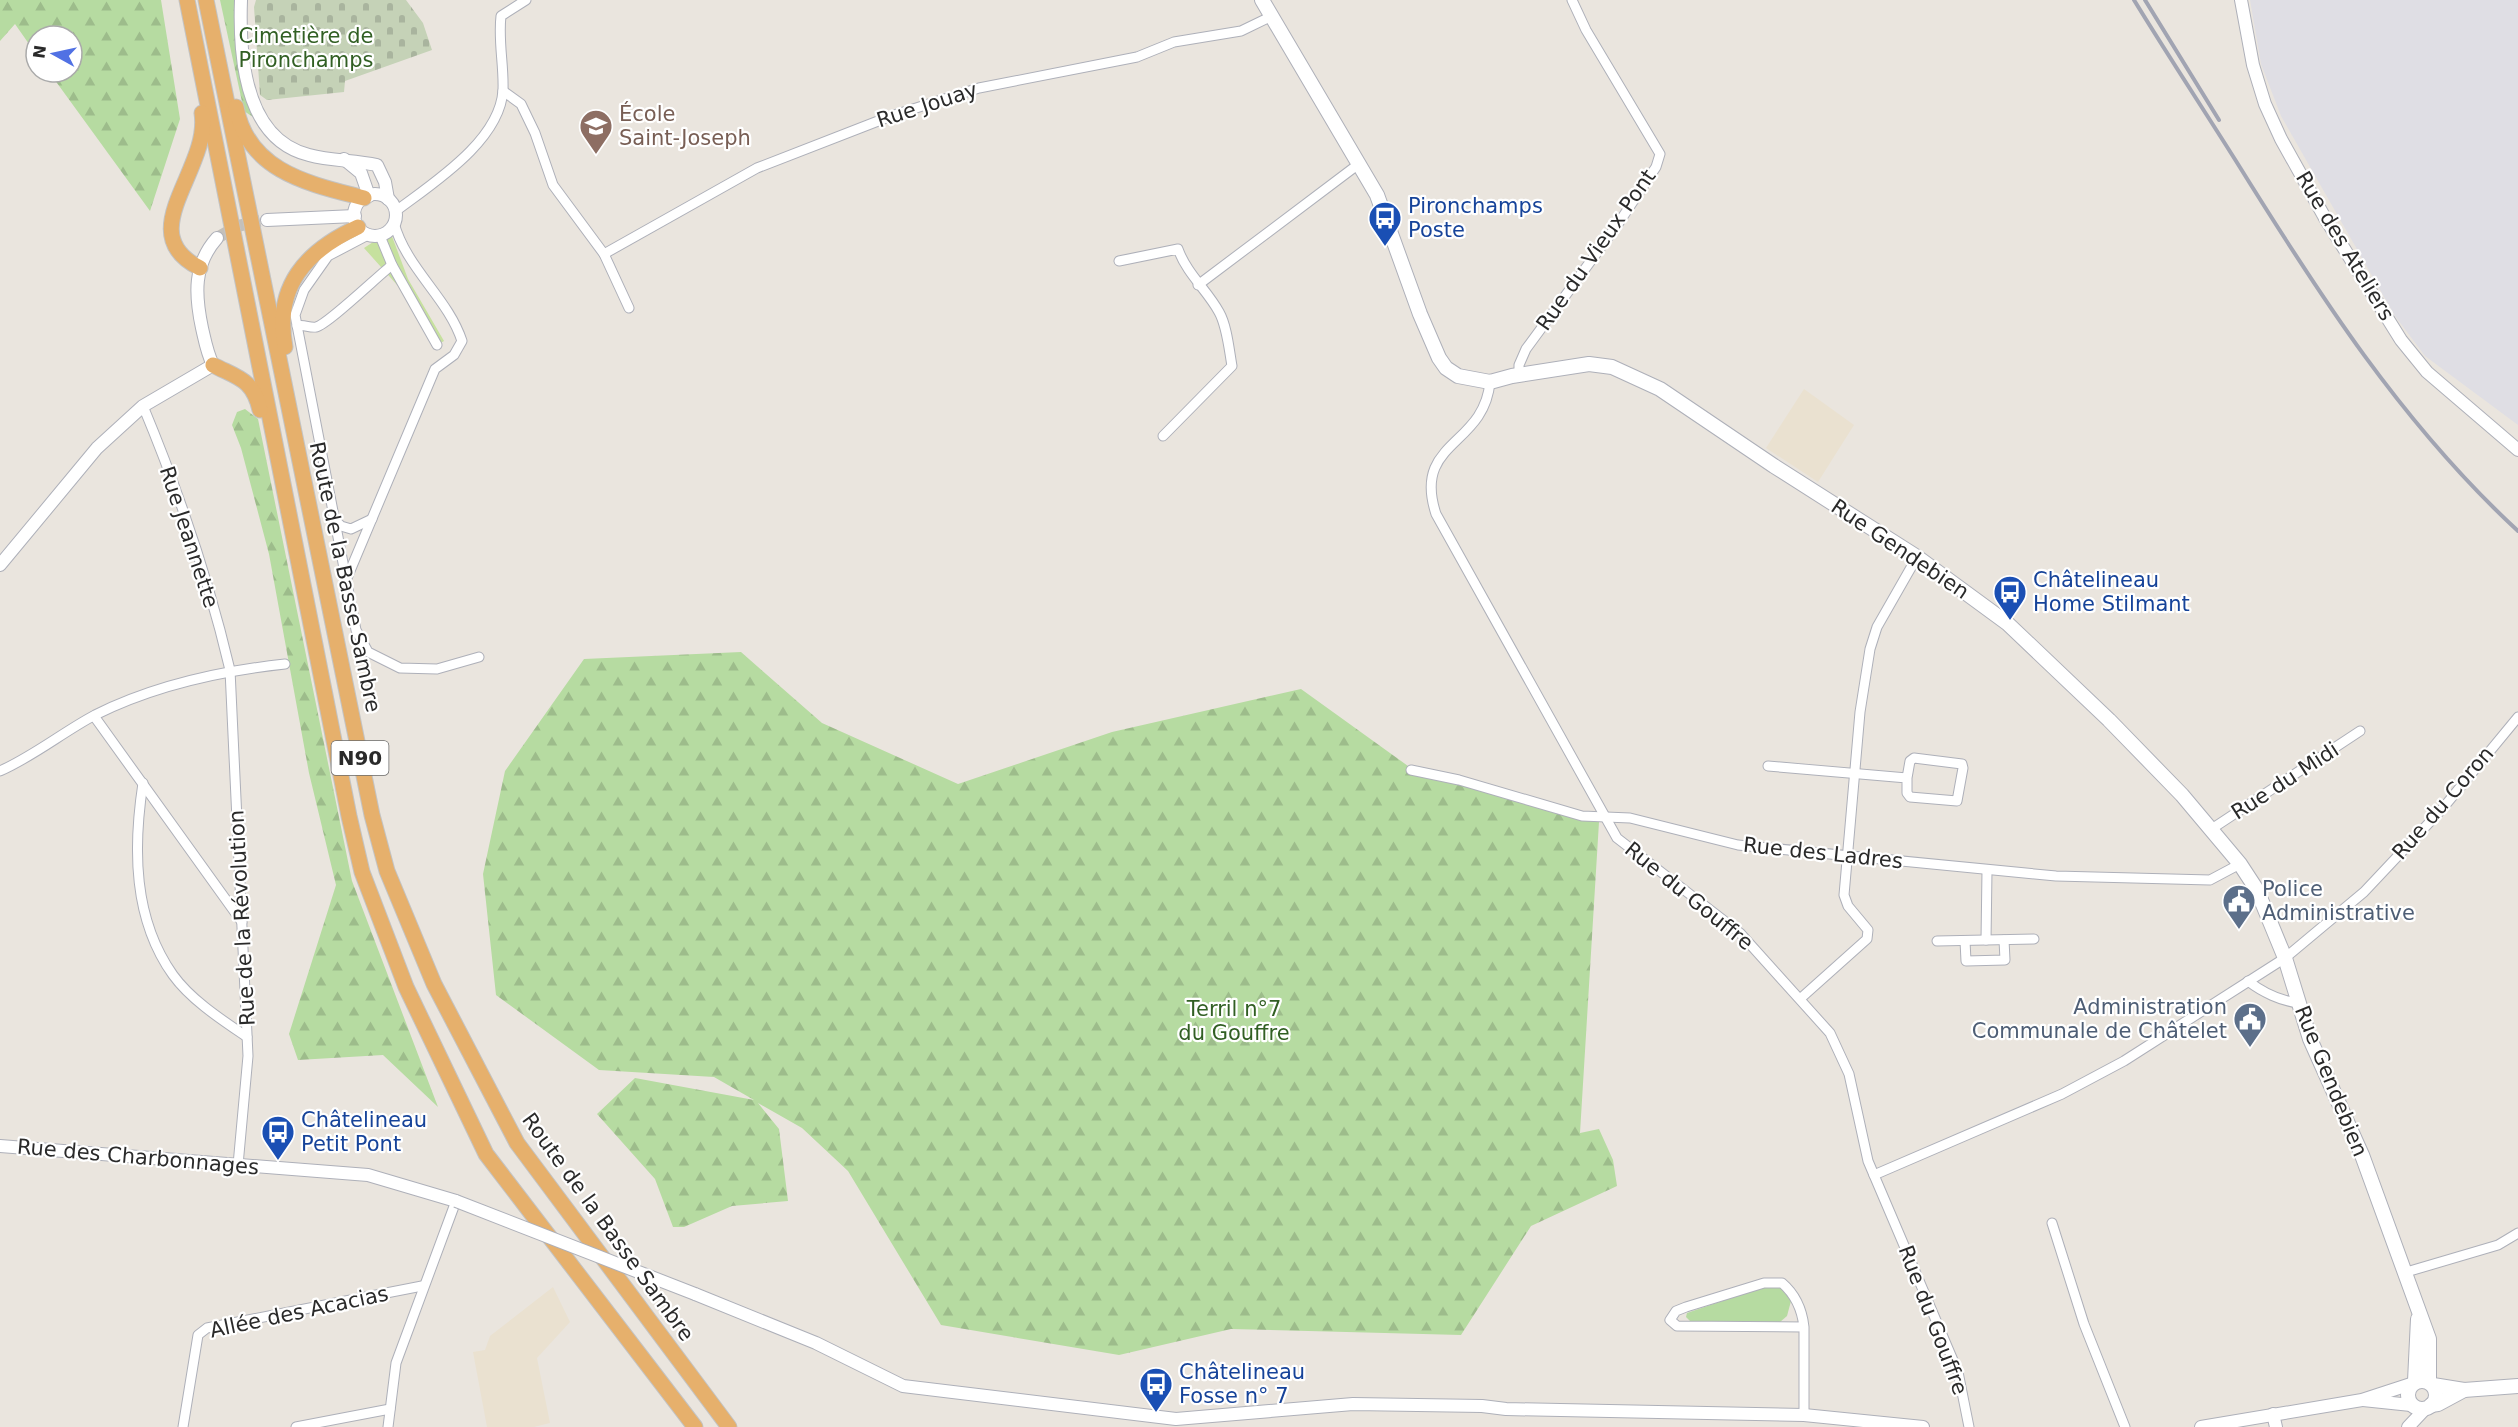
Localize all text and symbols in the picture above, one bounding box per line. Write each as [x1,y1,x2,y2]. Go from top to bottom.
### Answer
north arrow [24,24,84,84]
park label: Cimetière de Pironchamps [239,24,373,72]
text: N [29,44,50,60]
street label: Rue Jouay [874,77,980,133]
place label: École Saint-Joseph [619,101,751,150]
school or university icon: École Saint-Joseph [578,108,614,155]
street label: Rue du Vieux Pont [1531,165,1661,335]
street label: Rue des Ateliers [2291,167,2399,325]
place label: Pironchamps Poste [1408,194,1543,242]
bus stop icon: Pironchamps Poste [1367,200,1403,247]
street label: Route de la Basse Sambre [305,440,385,714]
street label: Rue Jeannette [155,463,223,611]
street label: Rue Gendebien [1827,494,1973,604]
place label: Châtelineau Home Stilmant [2033,568,2190,616]
bus stop icon: Châtelineau Home Stilmant [1992,574,2028,621]
street label: Rue du Midi [2227,737,2343,825]
road number: N90 [332,741,388,775]
street label: Rue du Coron [2387,742,2499,864]
street label: Rue de la Révolution [224,809,260,1027]
street label: Rue des Ladres [1742,833,1904,873]
street label: Rue du Gouffre [1620,837,1758,955]
place label: Police Administrative [2262,877,2415,925]
public building icon: Police Administrative [2221,883,2257,930]
place label: Administration Communale de Châtelet [1972,995,2227,1043]
park label: Terril n°7 du Gouffre [1178,997,1290,1045]
public building icon: Administration Communale de Châtelet [2232,1001,2268,1048]
street label: Rue Gendebien [2290,1002,2372,1160]
place label: Châtelineau Petit Pont [301,1108,427,1156]
street label: Route de la Basse Sambre [517,1108,699,1346]
bus stop icon: Châtelineau Petit Pont [260,1114,296,1161]
street label: Rue des Charbonnages [16,1134,260,1180]
street label: Rue du Gouffre [1894,1242,1972,1398]
street label: Allée des Acacias [207,1281,391,1343]
place label: Châtelineau Fosse n° 7 [1179,1360,1305,1408]
bus stop icon: Châtelineau Fosse n° 7 [1138,1366,1174,1413]

